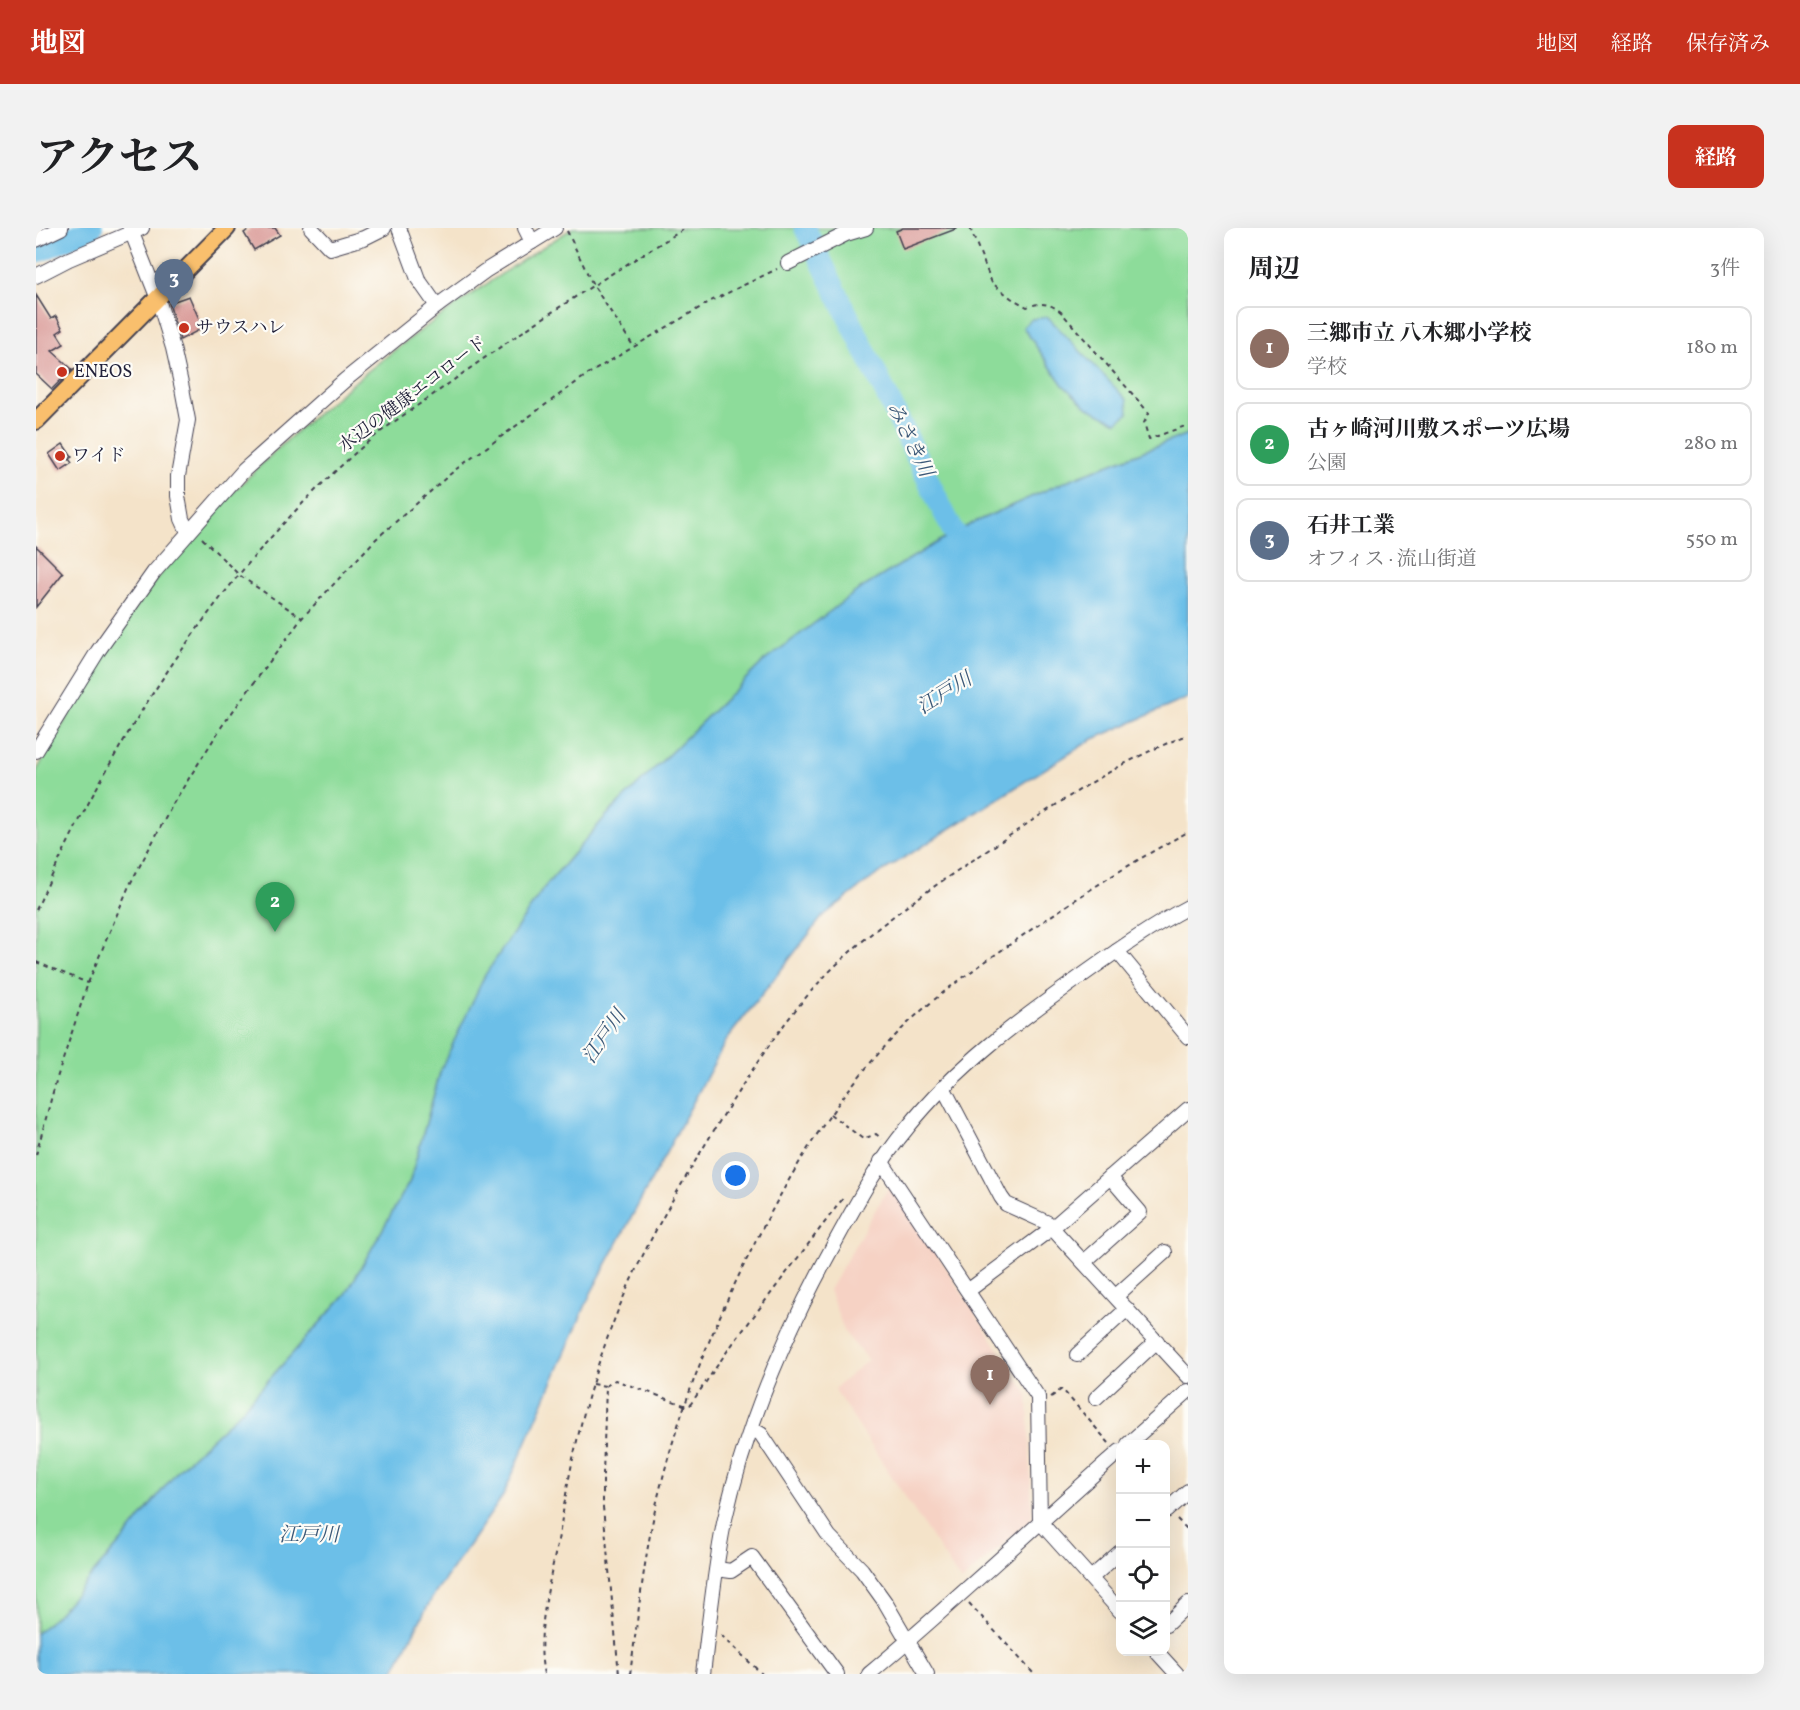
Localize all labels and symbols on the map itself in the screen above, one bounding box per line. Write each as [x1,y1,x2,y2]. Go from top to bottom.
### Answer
pin: 3 [154,260,194,309]
place label: サウスハレ [196,316,285,341]
marker: サウスハレ [177,321,191,335]
street label: 水辺の健康エコロード [334,331,492,459]
place label: ENEOS [74,360,132,385]
marker: ENEOS [55,365,69,379]
water label: みさき川 [879,398,940,484]
place label: ワイド [72,444,125,469]
marker: ワイド [53,449,67,463]
water label: 江戸川 [912,665,980,722]
pin: 2 [256,882,294,932]
water label: 江戸川 [576,1003,635,1070]
your location [721,1161,750,1190]
pin: 1 [970,1356,1010,1405]
water label: 江戸川 [279,1522,341,1550]

